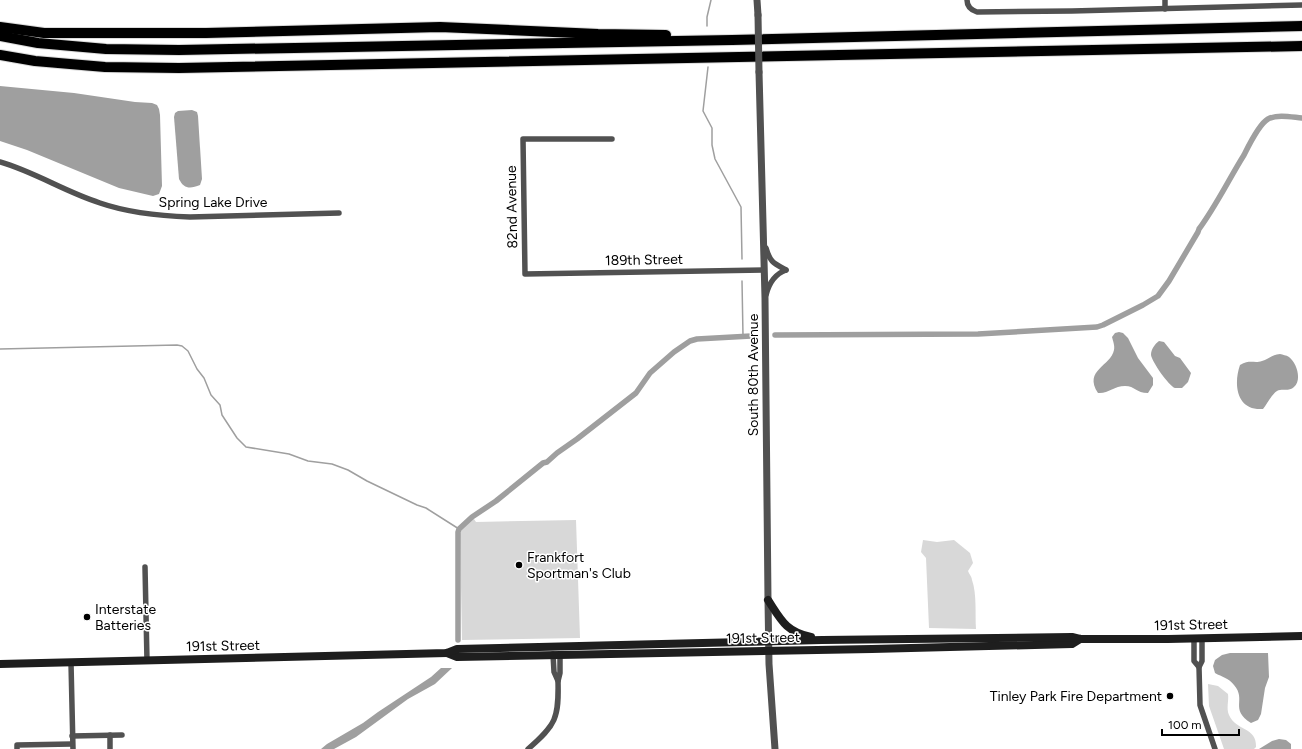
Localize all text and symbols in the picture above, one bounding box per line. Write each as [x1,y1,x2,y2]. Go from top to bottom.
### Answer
street label: 82nd Avenue [503,165,521,249]
street label: Spring Lake Drive [159,194,268,211]
street label: 189th Street [605,251,683,269]
street label: South 80th Avenue [745,313,762,436]
place label: Frankfort Sportman's Club [527,549,631,582]
marker: Frankfort Sportman's Club [514,560,524,570]
place label: Interstate Batteries [95,601,156,634]
marker: Interstate Batteries [82,612,92,622]
street label: 191st Street [1154,616,1228,634]
street label: 191st Street [726,629,800,647]
street label: 191st Street [186,637,260,655]
place label: Tinley Park Fire Department [990,688,1162,705]
marker: Tinley Park Fire Department [1165,691,1175,701]
scale bar [1162,711,1239,737]
text: 100 m [1168,718,1202,732]

